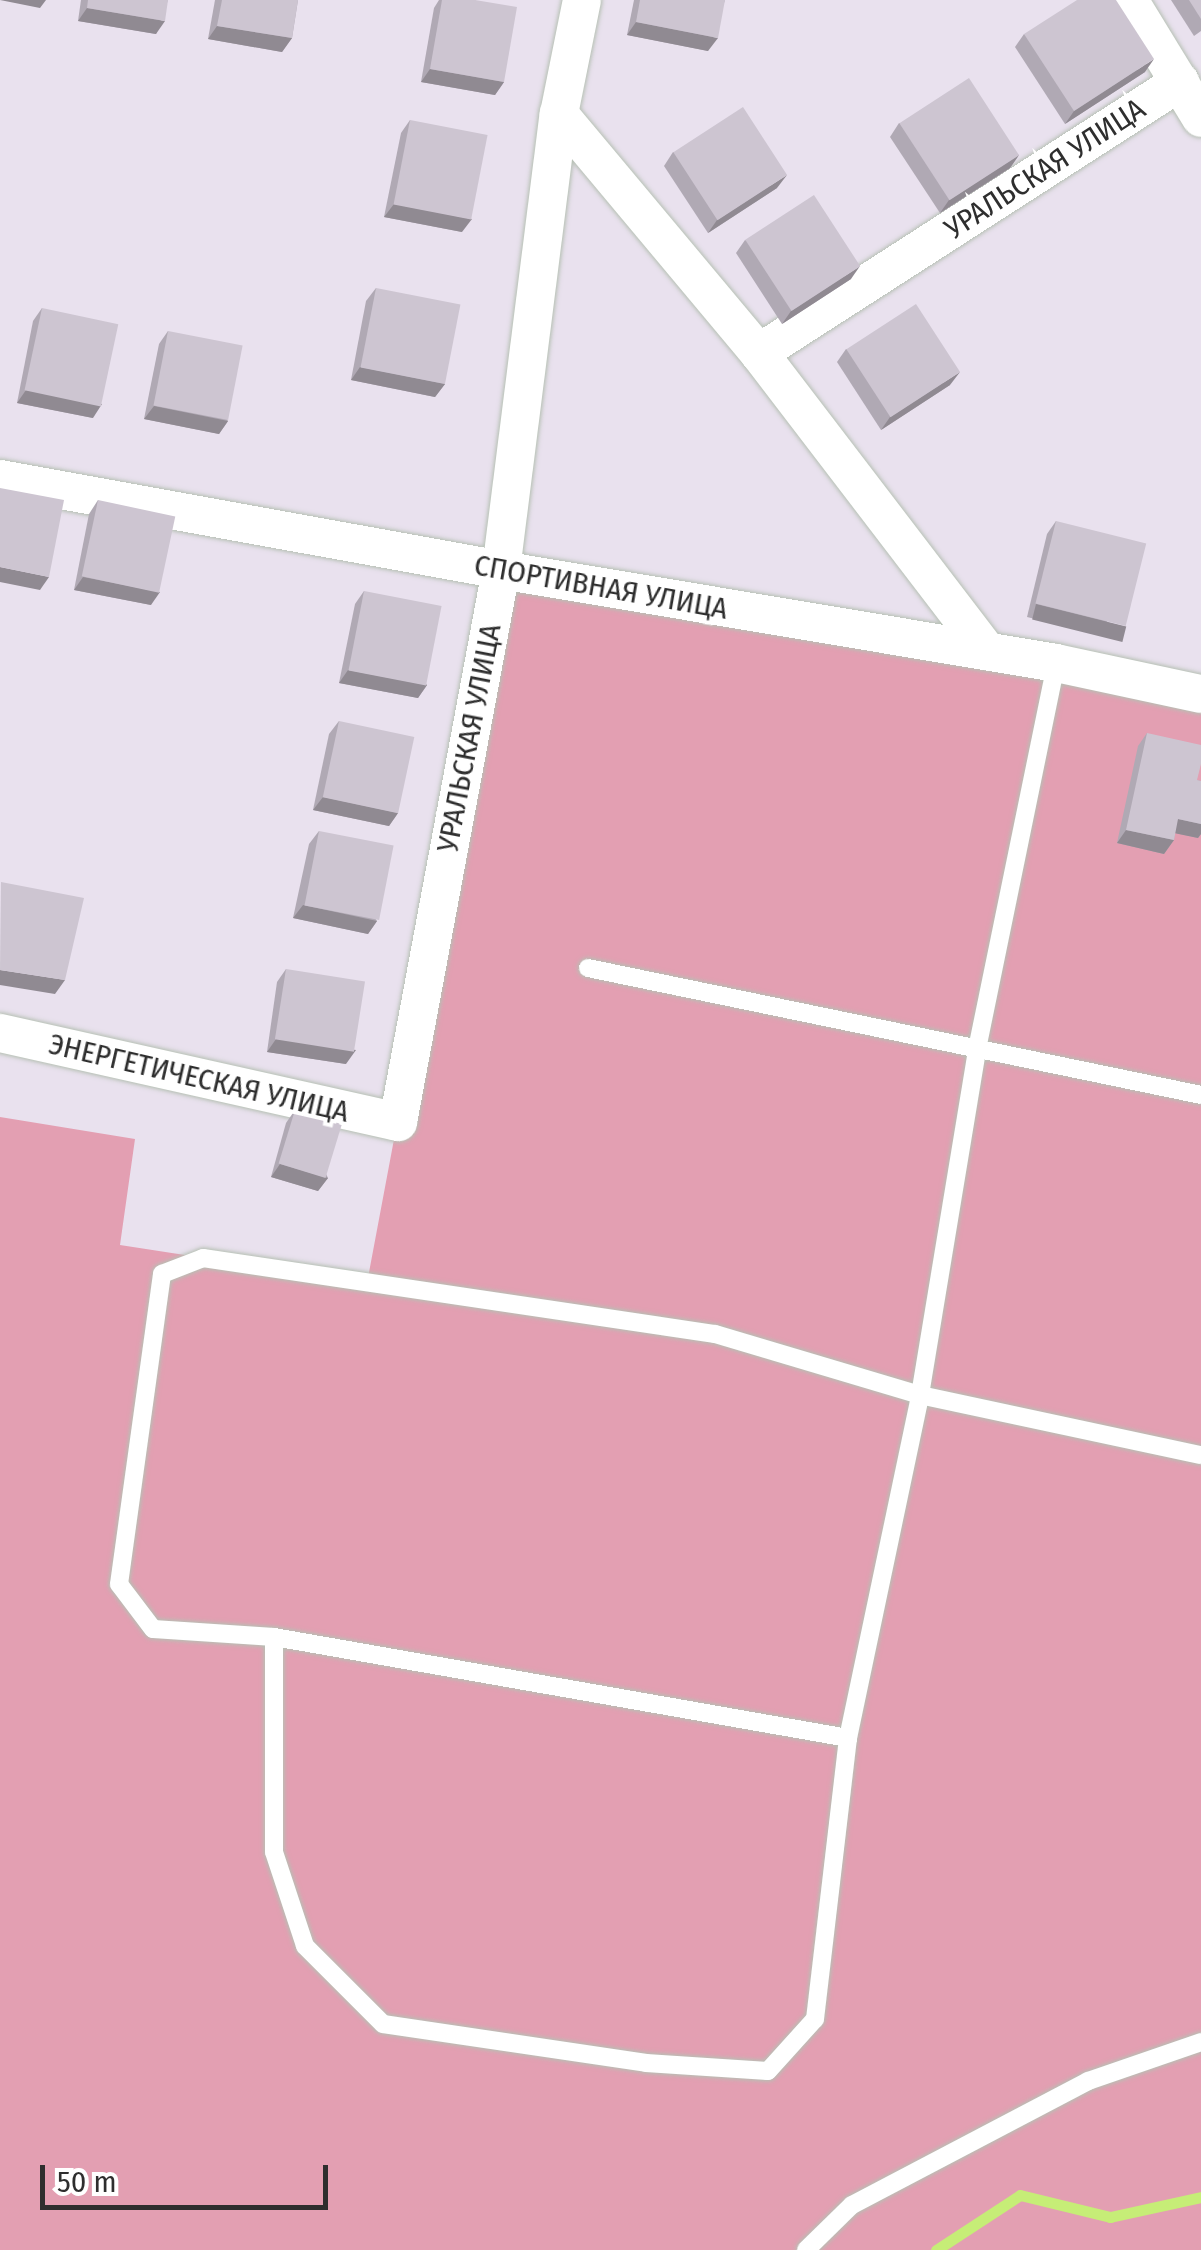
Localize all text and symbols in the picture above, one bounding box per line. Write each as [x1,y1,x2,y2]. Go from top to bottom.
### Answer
street label: УРАЛЬСКАЯ УЛИЦА [938,91,1152,247]
street label: СПОРТИВНАЯ УЛИЦА [471,547,731,627]
street label: УРАЛЬСКАЯ УЛИЦА [429,621,509,855]
street label: ЭНЕРГЕТИЧЕСКАЯ УЛИЦА [46,1026,352,1130]
scale bar [45,2145,332,2207]
text: 50 m [57,2164,117,2200]

